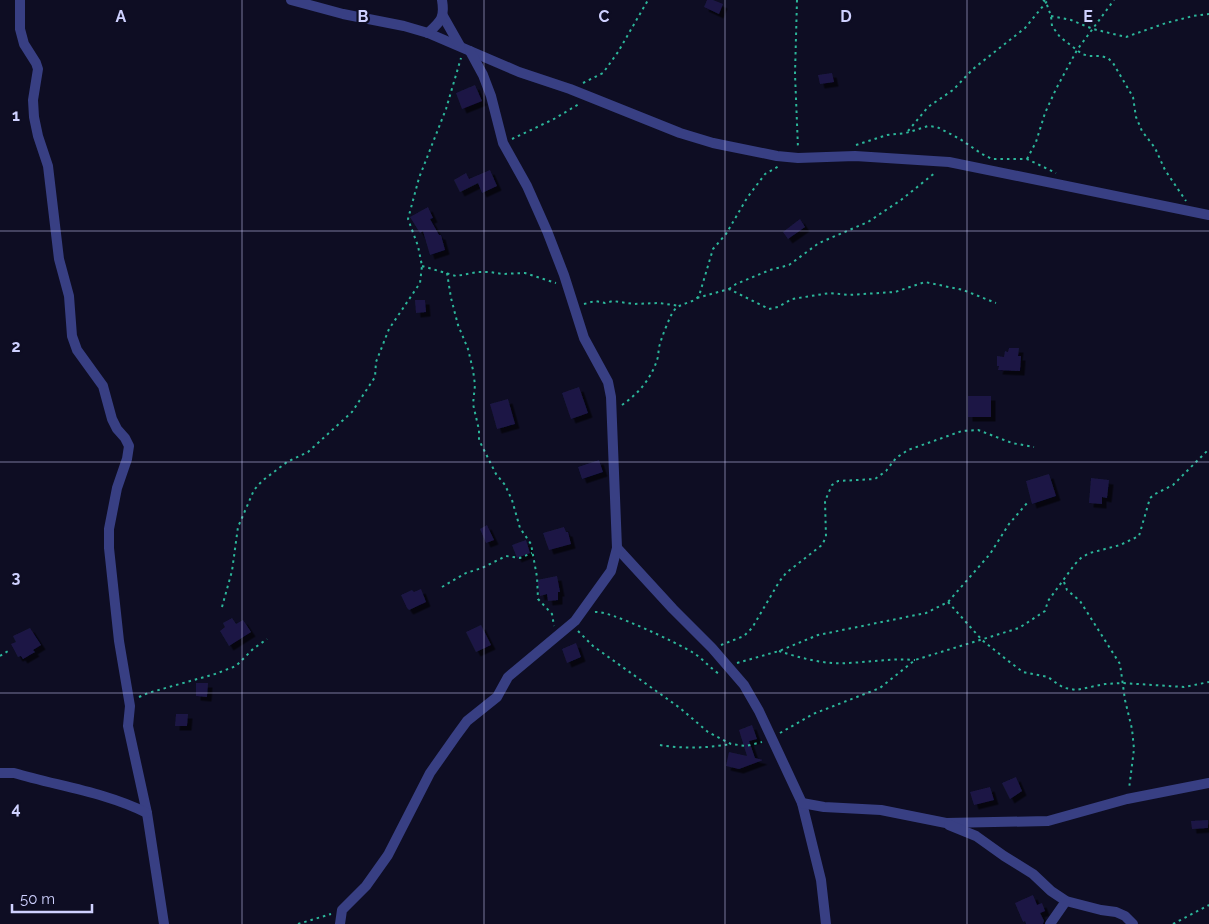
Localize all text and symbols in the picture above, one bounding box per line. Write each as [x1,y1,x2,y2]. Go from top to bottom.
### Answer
text: A [116,7,127,26]
text: B [358,7,369,26]
text: C [599,7,610,26]
text: D [840,7,852,26]
text: E [1083,7,1093,26]
text: 1 [12,106,20,125]
text: 2 [11,337,21,356]
text: 3 [12,568,21,587]
text: 4 [11,799,21,818]
scale bar [12,882,92,914]
text: 50 m [20,890,55,908]

